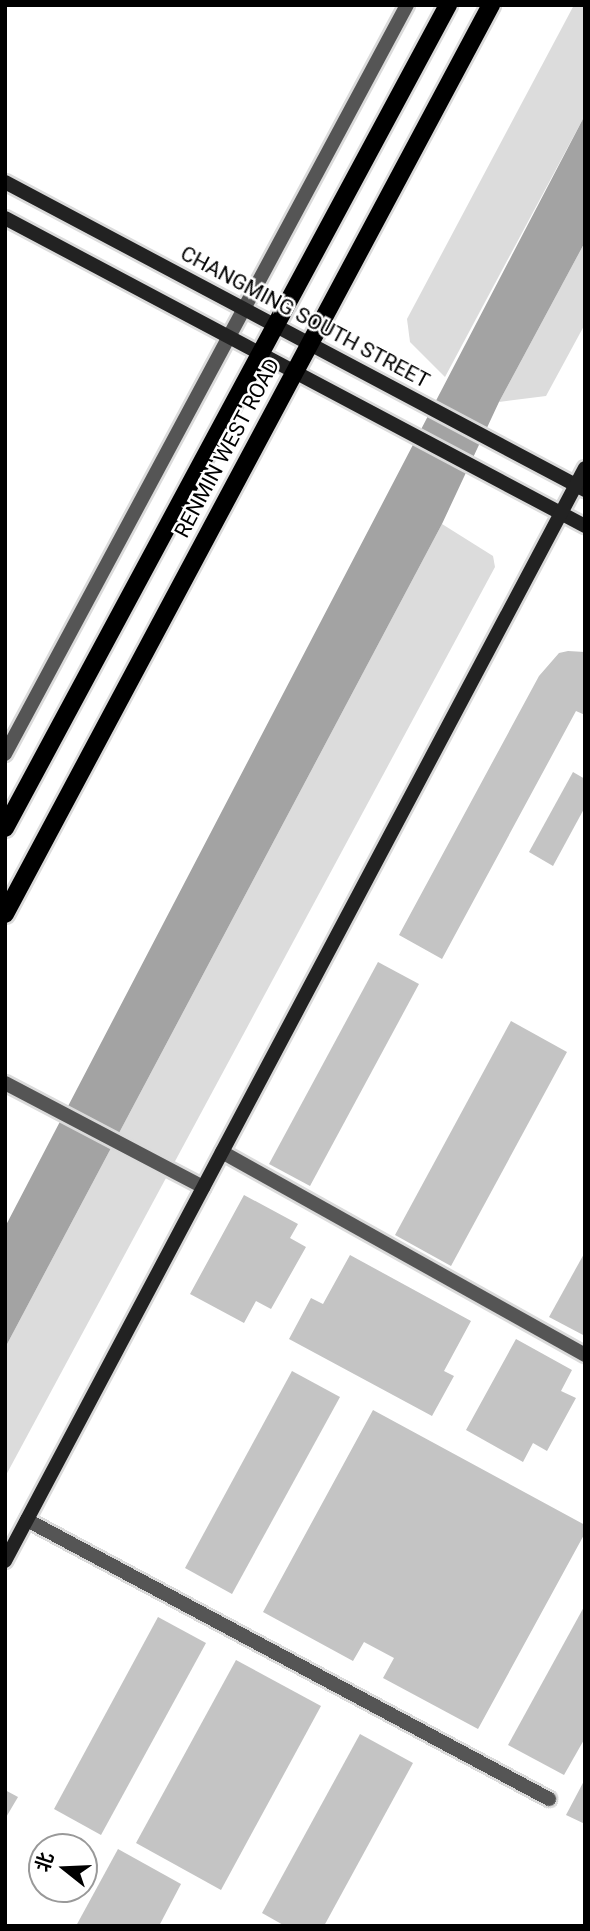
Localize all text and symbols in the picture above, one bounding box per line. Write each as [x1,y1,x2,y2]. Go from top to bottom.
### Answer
street label: CHANGMING SOUTH STREET [176,241,434,393]
street label: RENMIN WEST ROAD [169,354,285,542]
north arrow [28,1833,98,1903]
text: 北 [31,1849,58,1875]

